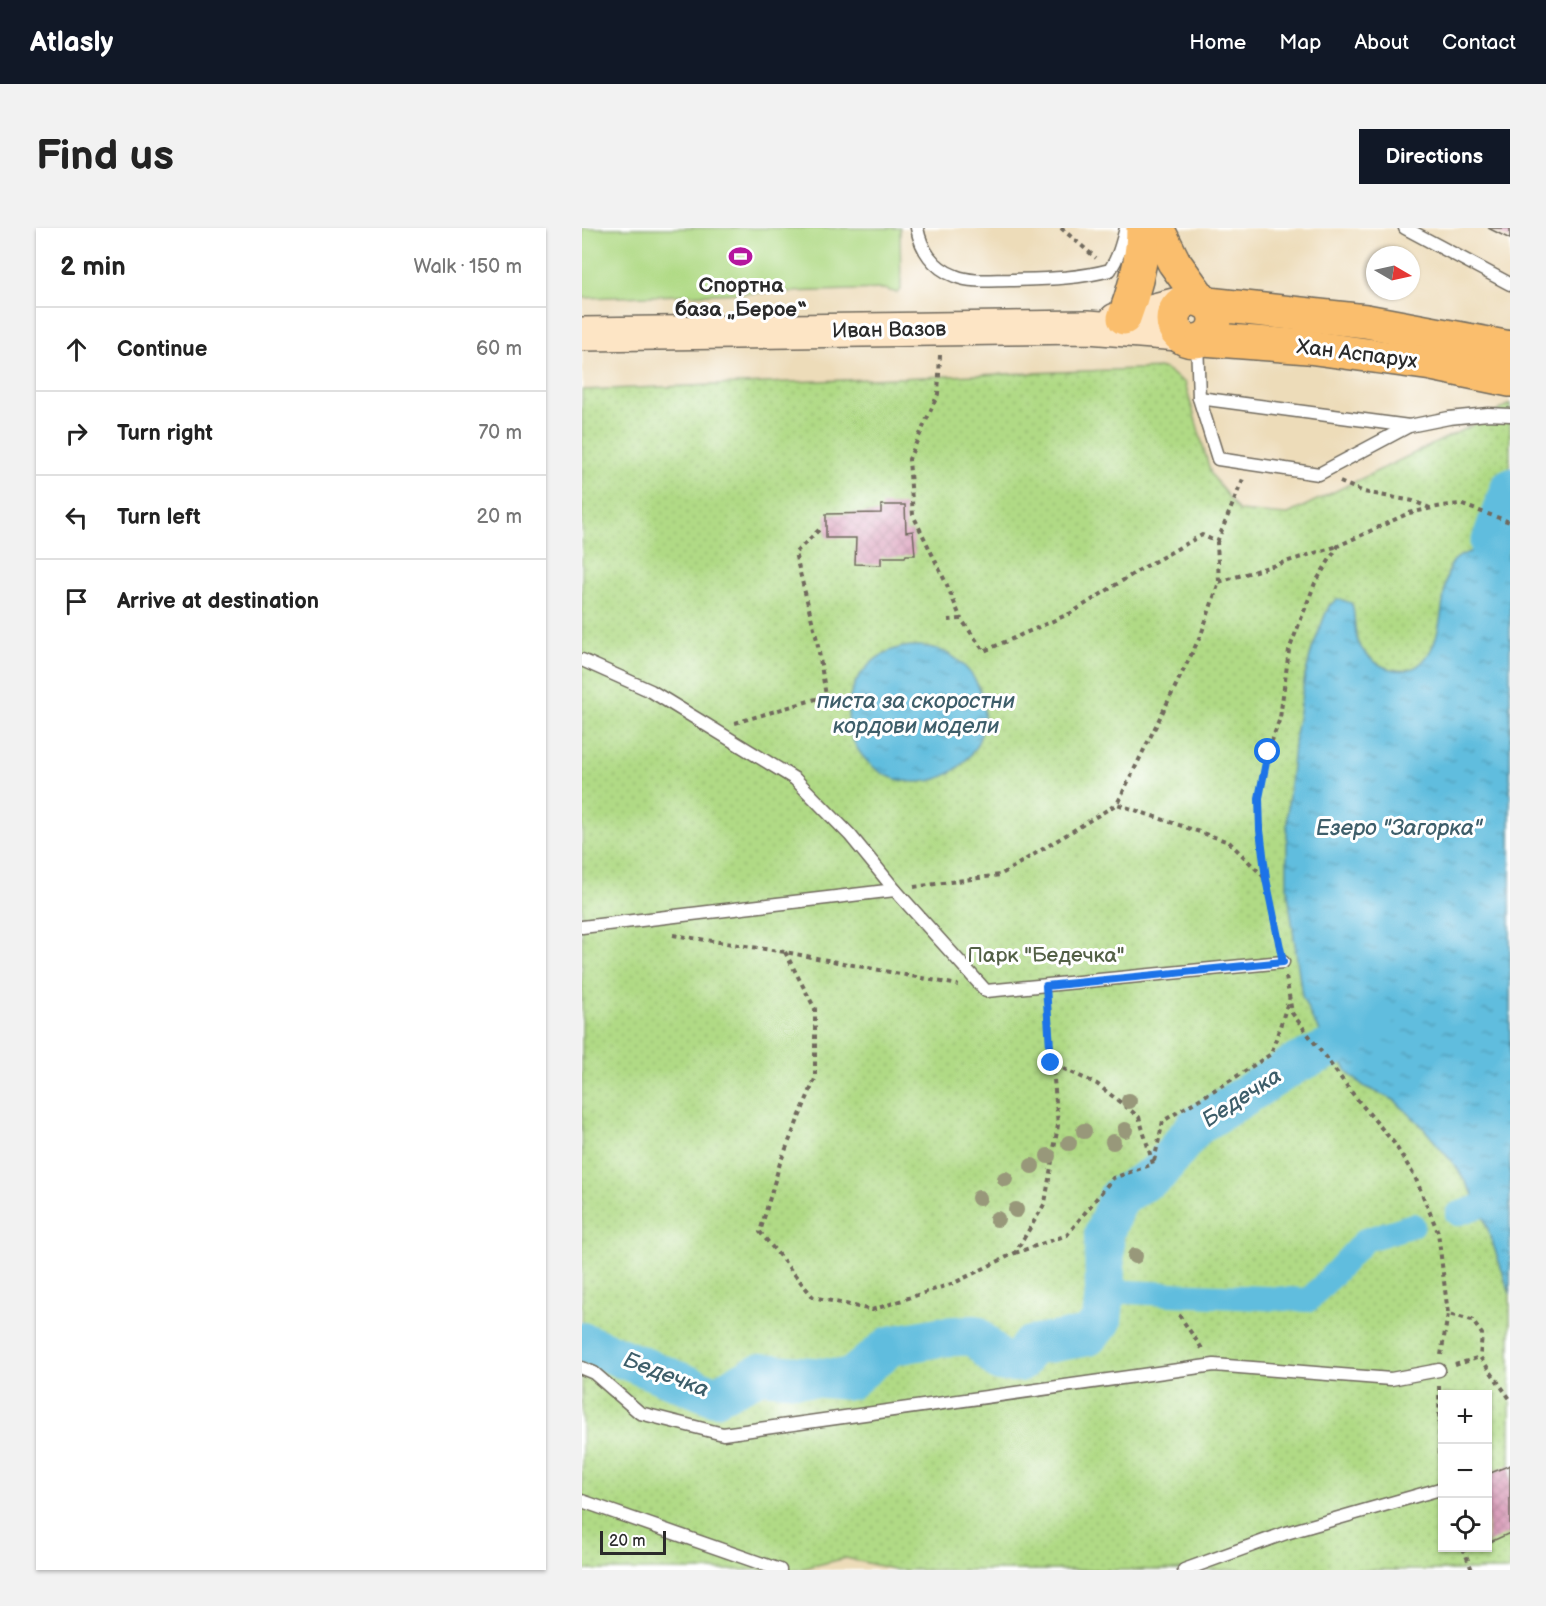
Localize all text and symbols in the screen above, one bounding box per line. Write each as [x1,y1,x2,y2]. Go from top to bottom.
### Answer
text: Atlasly [30,26,113,59]
text: Home [1189,30,1246,55]
text: Map [1279,30,1321,55]
text: About [1354,30,1409,55]
text: Contact [1442,30,1516,55]
button: Directions [1359,129,1510,184]
text: Find us [36,131,174,182]
sports icon: Спортна база „Берое“ [728,244,754,270]
north arrow [1366,246,1420,300]
text: 2 min [60,252,126,283]
text: Walk · 150 m [413,255,522,279]
place label: Спортна база „Берое“ [675,273,807,322]
street label: Иван Вазов [832,317,946,343]
icon: ahead [60,333,93,366]
street label: Хан Аспарух [1295,334,1419,374]
text: Continue [117,336,207,363]
text: 60 m [476,337,522,361]
icon: right [60,417,93,450]
text: Turn right [117,420,213,447]
text: 70 m [478,421,522,445]
icon: left [60,501,93,534]
text: Turn left [117,504,201,531]
text: 20 m [477,505,522,529]
icon: arrive [60,585,93,618]
text: Arrive at destination [117,588,319,615]
water label: писта за скоростни кордови модели [817,688,1015,740]
route start [1254,738,1280,764]
water label: Езеро "Загорка" [1316,815,1484,842]
park label: Парк "Бедечка" [967,943,1125,968]
route end [1037,1049,1063,1075]
water label: Бедечка [1197,1062,1287,1134]
water label: Бедечка [619,1346,713,1404]
map controls [1438,1390,1492,1552]
button: + [1438,1390,1492,1444]
button: − [1438,1444,1492,1498]
button: locate [1438,1498,1492,1552]
scale bar [600,1528,666,1556]
text: 20 m [609,1532,645,1551]

